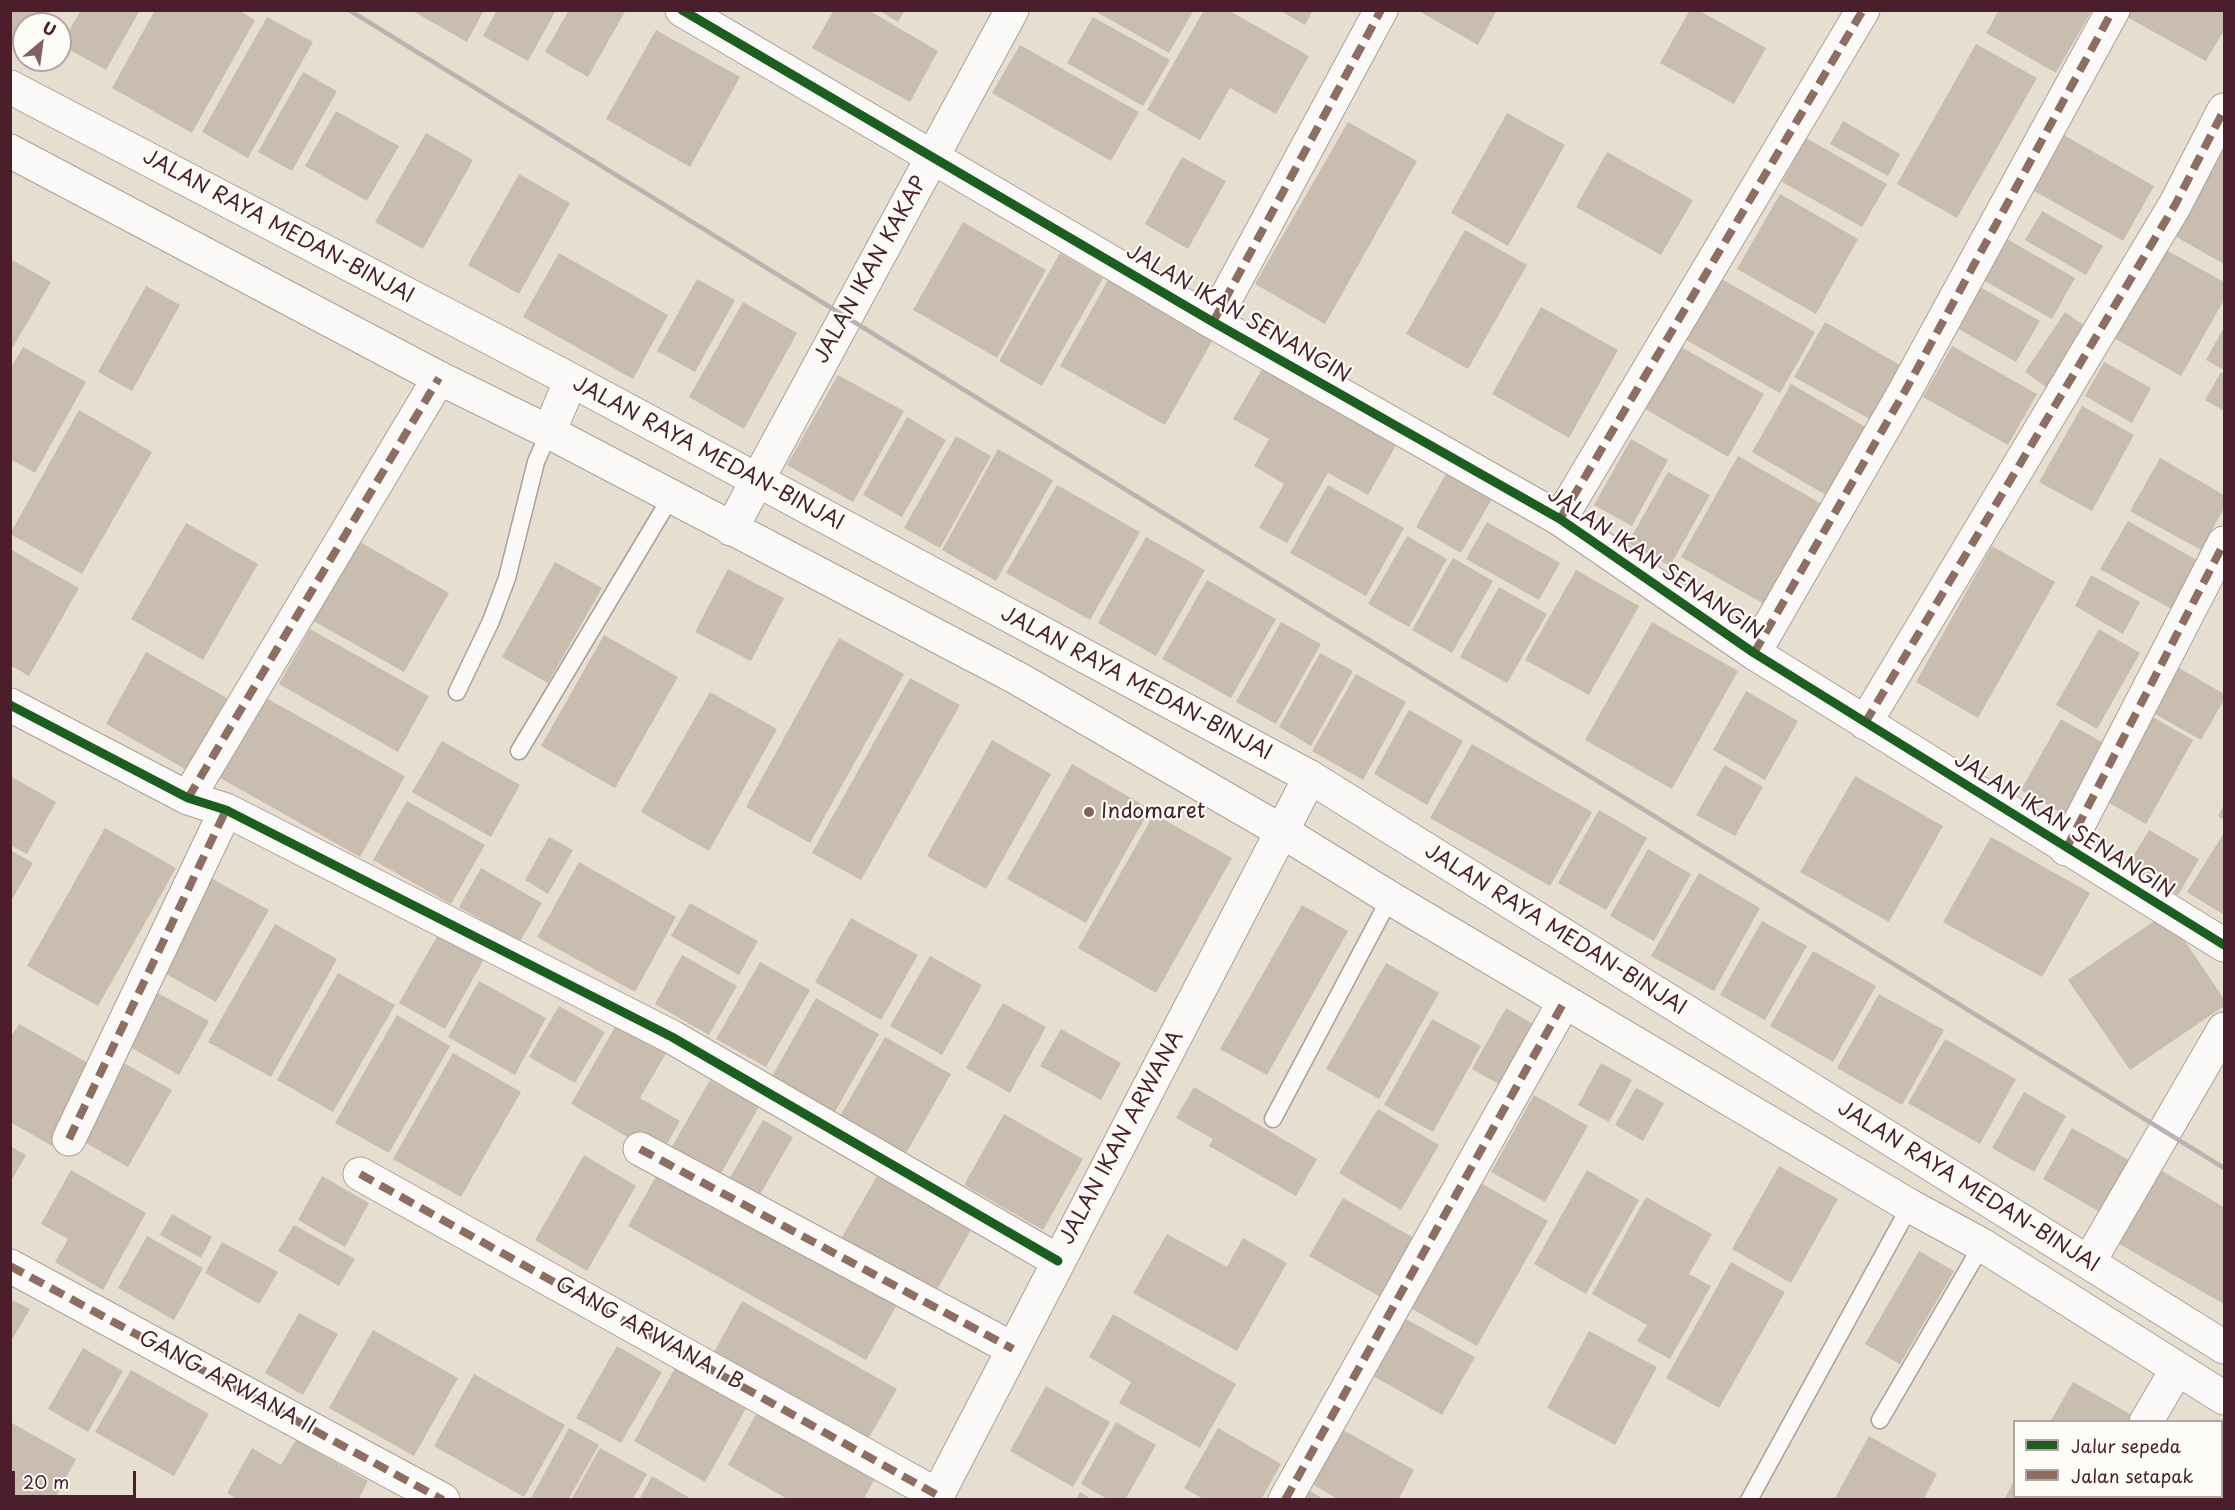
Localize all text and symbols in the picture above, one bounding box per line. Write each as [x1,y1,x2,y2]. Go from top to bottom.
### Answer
north arrow [12,12,72,72]
text: U [39,15,61,41]
street label: JALAN RAYA MEDAN-BINJAI [138,145,418,309]
street label: JALAN IKAN KAKAP [809,172,933,368]
street label: JALAN IKAN SENANGIN [1121,239,1355,389]
street label: JALAN RAYA MEDAN-BINJAI [568,372,848,536]
street label: JALAN IKAN SENANGIN [1542,482,1768,646]
street label: JALAN RAYA MEDAN-BINJAI [996,602,1276,766]
street label: JALAN IKAN SENANGIN [1949,748,2179,904]
place label: Indomaret [1101,799,1205,825]
marker: Indomaret [1082,805,1096,819]
street label: JALAN RAYA MEDAN-BINJAI [1420,839,1690,1021]
street label: JALAN IKAN ARWANA [1055,1027,1189,1249]
street label: JALAN RAYA MEDAN-BINJAI [1833,1096,2103,1278]
street label: GANG ARWANA I B [551,1272,747,1396]
street label: GANG ARWANA II [134,1326,320,1440]
legend [2013,1420,2223,1498]
text: Jalur sepeda [2071,1432,2181,1459]
scale bar [15,1459,140,1497]
text: Jalan setapak [2071,1462,2193,1489]
text: 20 m [23,1468,69,1495]

